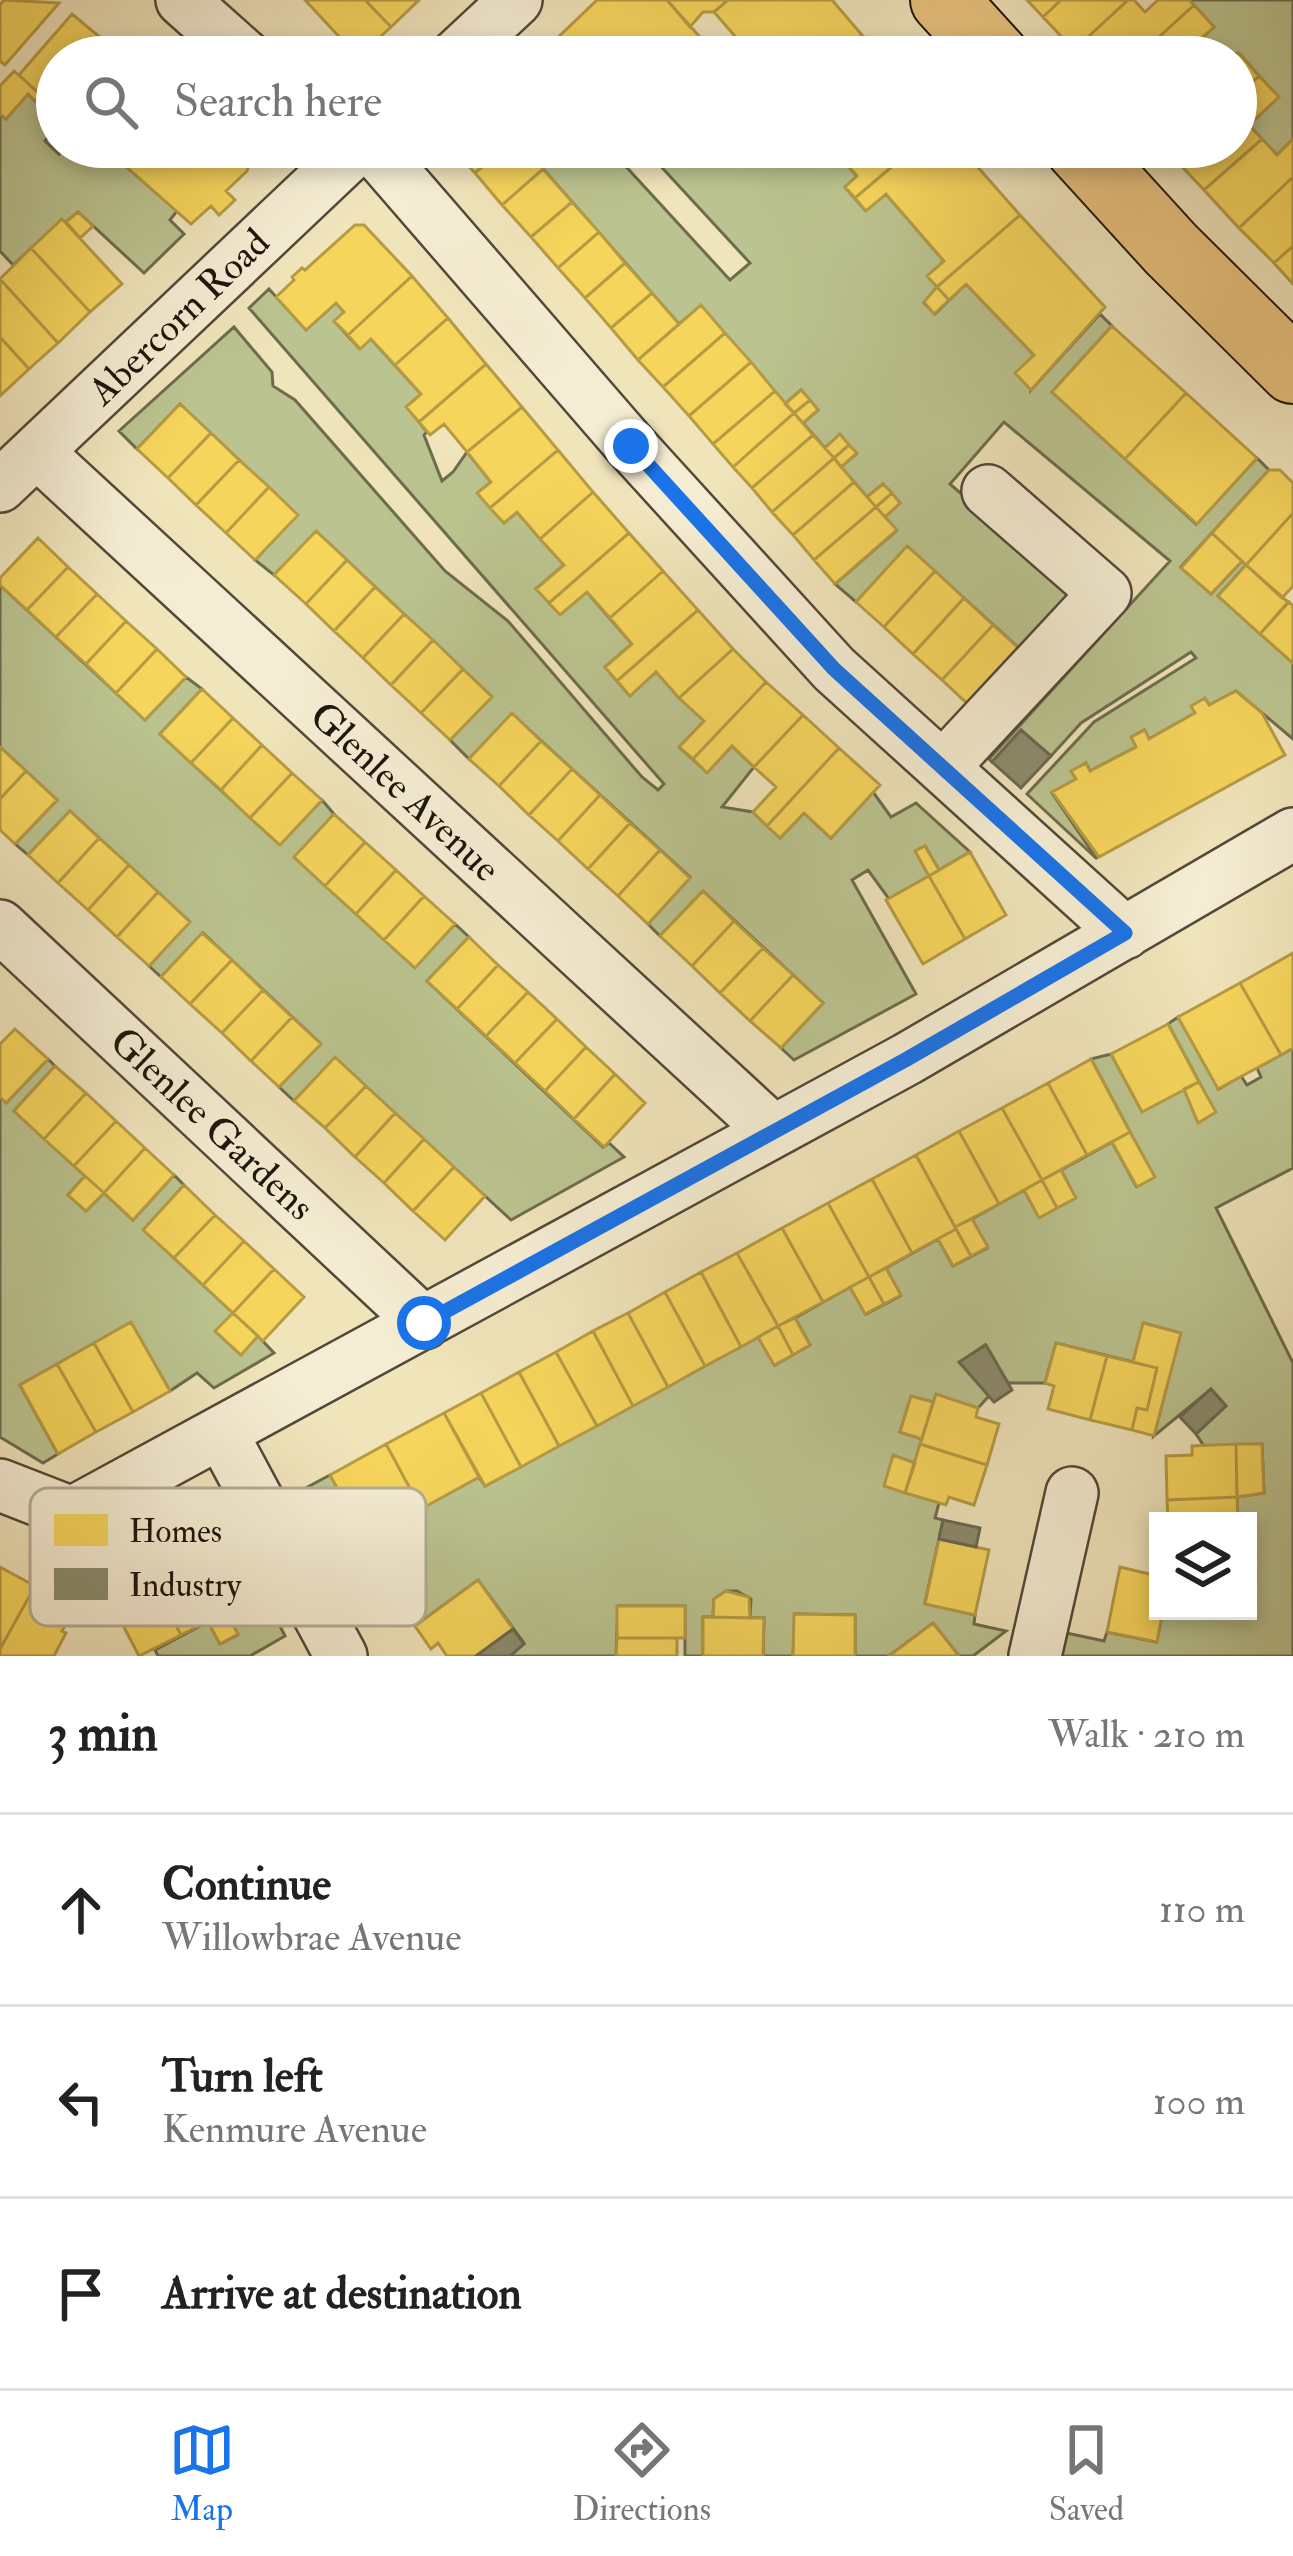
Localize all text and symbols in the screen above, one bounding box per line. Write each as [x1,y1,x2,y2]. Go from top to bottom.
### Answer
search box [36,36,1257,168]
icon: search [78,69,144,135]
text: Search here [174,74,382,130]
street label: Abercorn Road [77,218,280,416]
route end [604,419,658,473]
street label: Glenlee Avenue [300,691,510,893]
street label: Glenlee Gardens [100,1017,324,1231]
route start [397,1296,451,1350]
legend [30,1488,426,1626]
text: Homes [129,1511,222,1552]
map controls [1149,1512,1257,1620]
button: layers [1149,1512,1257,1620]
text: Industry [129,1565,242,1606]
text: 3 min [48,1702,158,1766]
text: Walk · 210 m [1048,1710,1245,1759]
text: Continue [162,1857,331,1913]
icon: ahead [48,1877,114,1943]
text: 110 m [1159,1885,1245,1934]
text: Willowbrae Avenue [162,1913,461,1962]
text: Turn left [162,2049,323,2105]
icon: left [48,2069,114,2135]
text: 100 m [1153,2077,1245,2126]
text: Kenmure Avenue [162,2105,427,2154]
icon: arrive [48,2261,114,2327]
text: Arrive at destination [162,2266,522,2322]
tab: Map [169,2417,235,2530]
tab: Directions [573,2417,711,2530]
tab: Saved [1049,2417,1124,2530]

